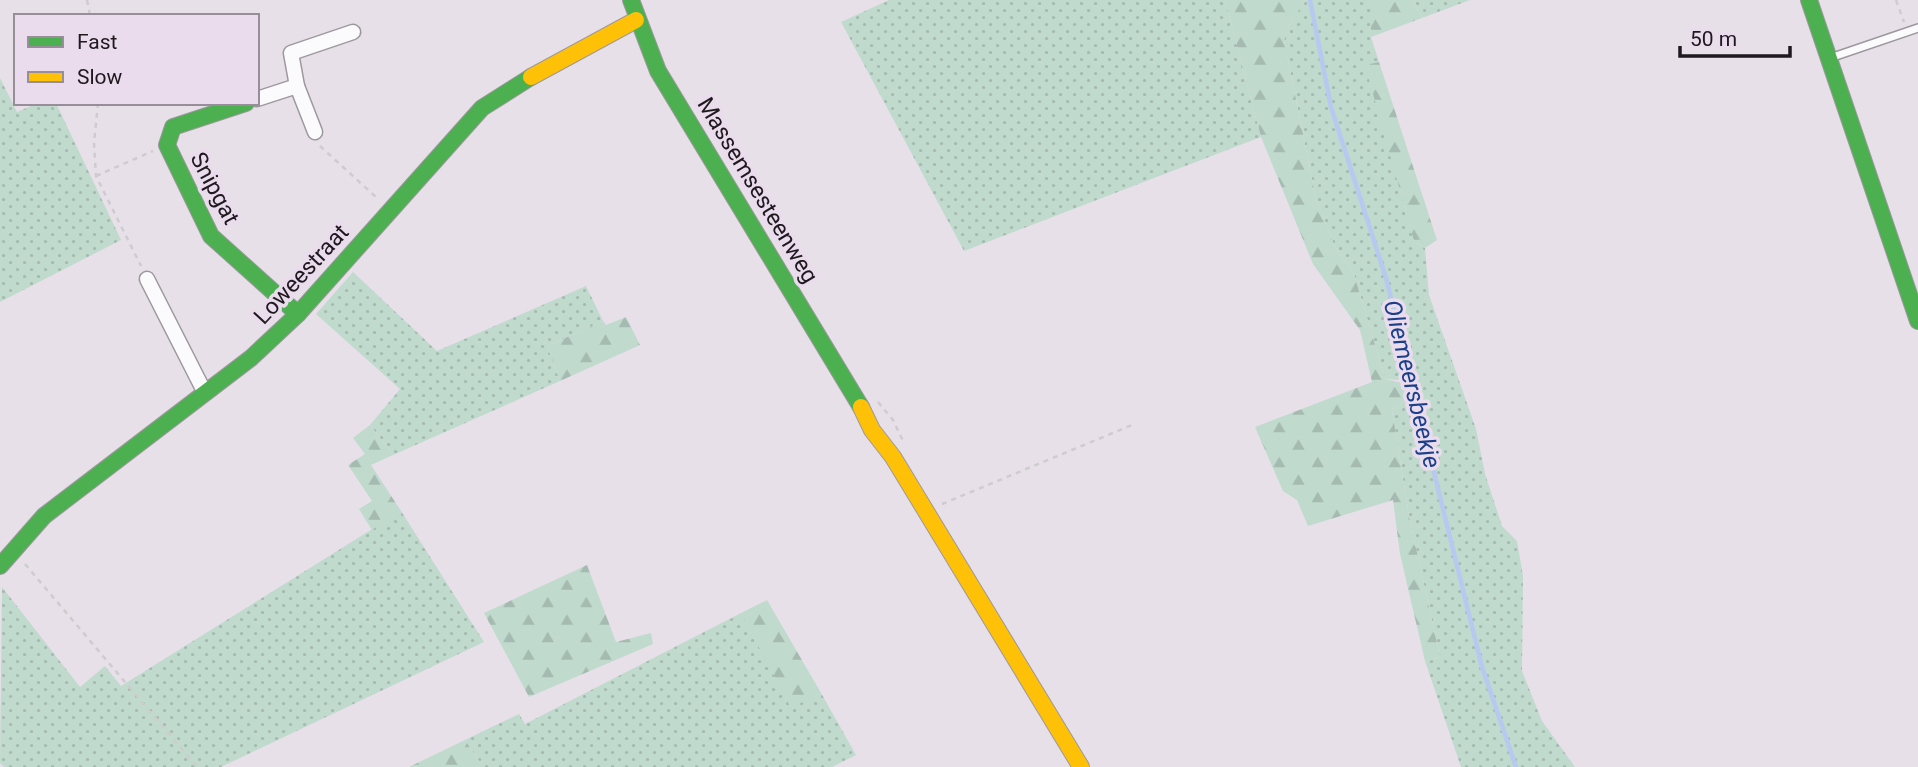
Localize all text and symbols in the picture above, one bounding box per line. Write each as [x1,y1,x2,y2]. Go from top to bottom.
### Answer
legend [14,14,259,105]
scale bar [1680,14,1790,58]
text: 50 m [1690,27,1737,51]
text: Fast [77,30,118,54]
text: Slow [77,65,123,89]
street label: Massemsesteenweg [691,93,824,288]
street label: Snipgat [184,148,245,229]
street label: Loweestraat [248,219,354,330]
water label: Oliemeersbeekje [1378,297,1446,471]

